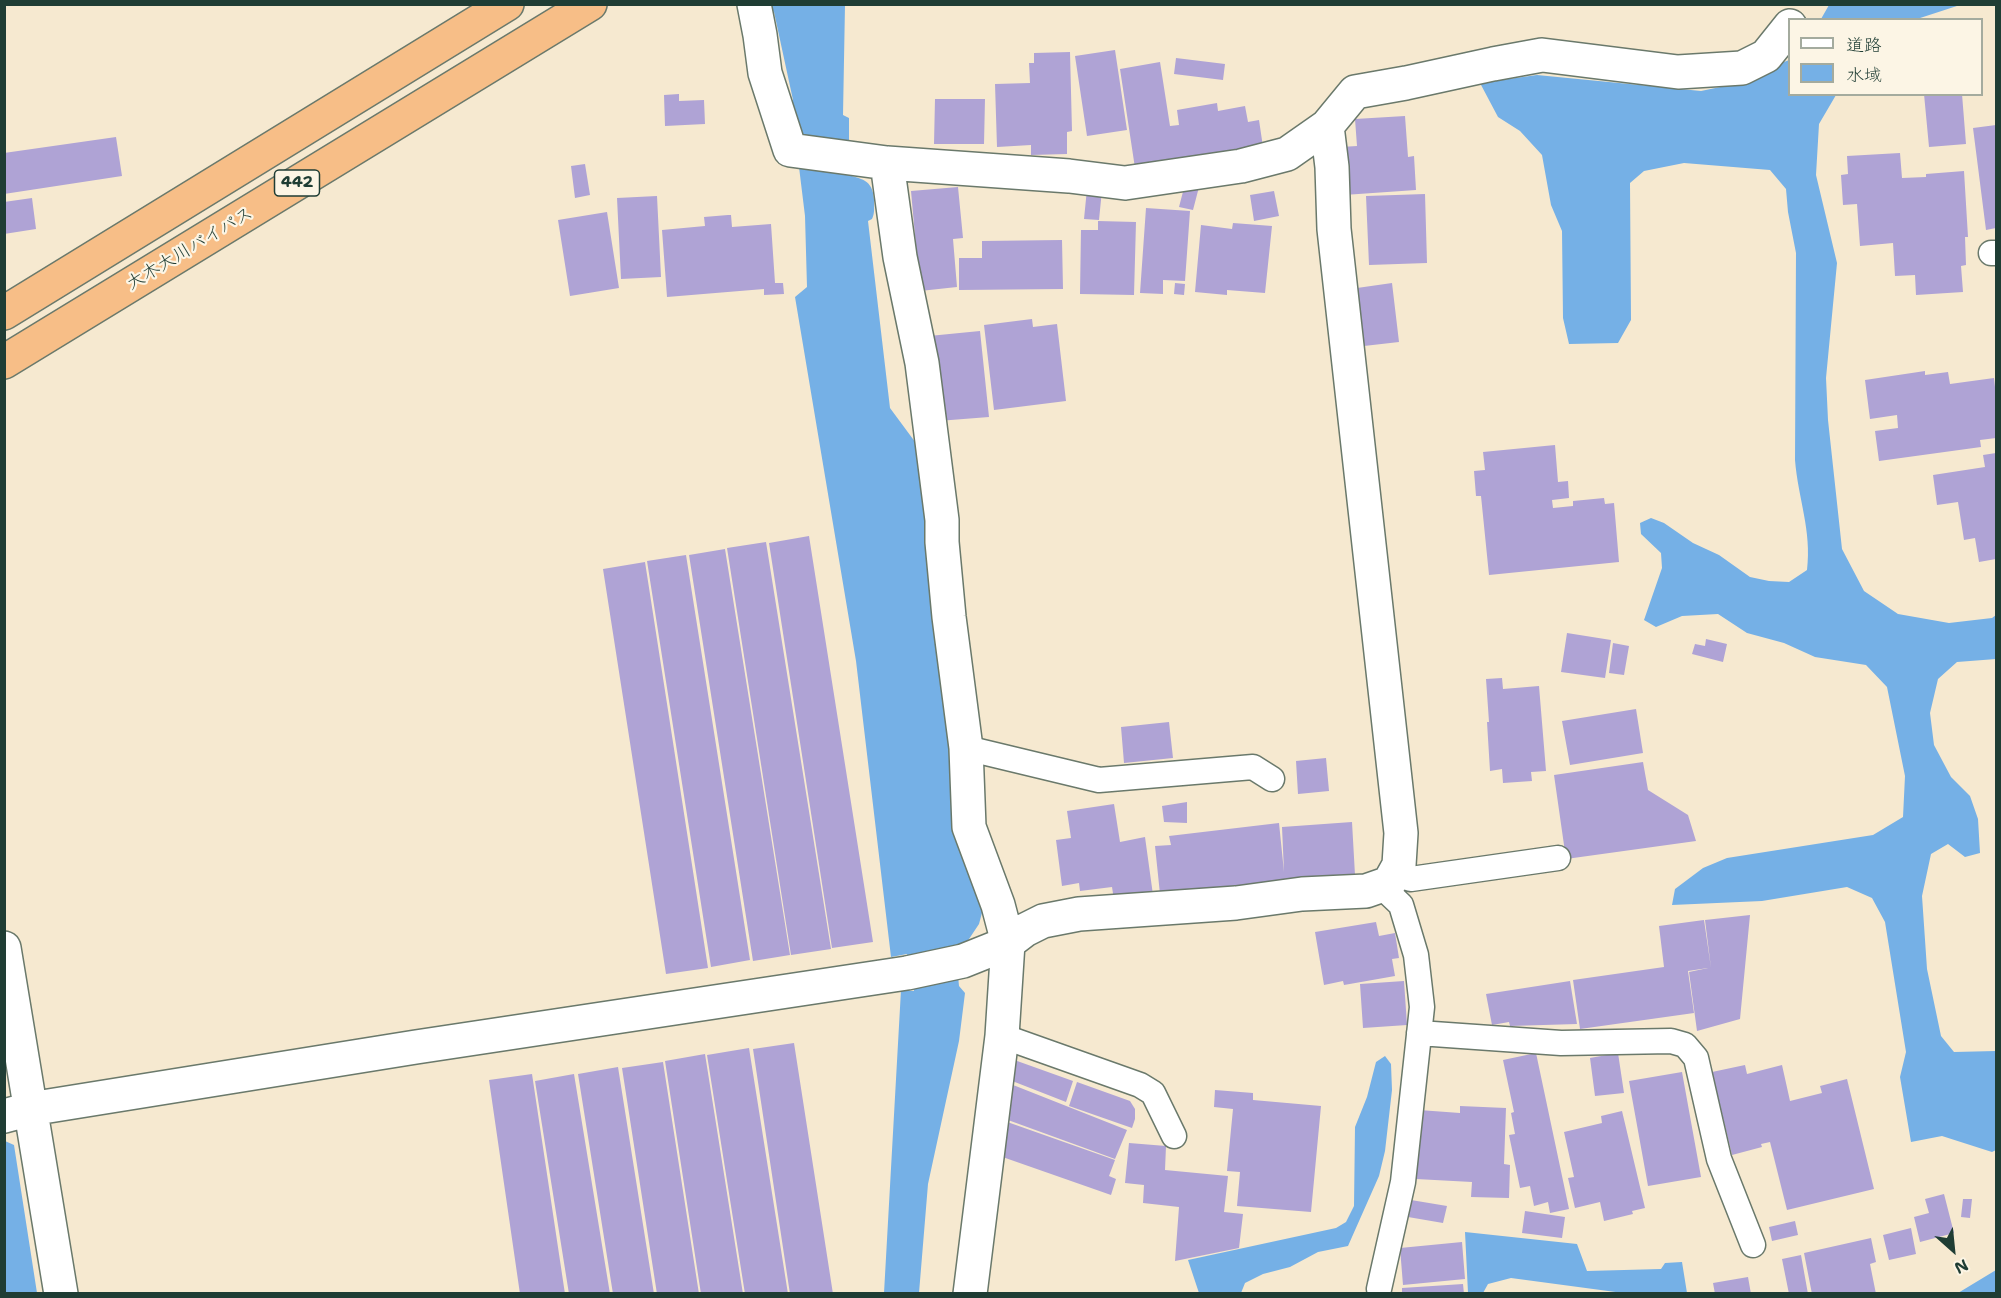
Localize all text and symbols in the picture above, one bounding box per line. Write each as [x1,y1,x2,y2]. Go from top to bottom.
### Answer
legend [1788,18,1983,96]
text: 道路 [1846,33,1882,57]
text: 水域 [1846,63,1882,87]
road number: 442 [274,170,320,196]
street label: 大木大川バイパス [123,203,257,295]
north arrow [1923,1220,1983,1280]
text: N [1951,1254,1972,1279]

